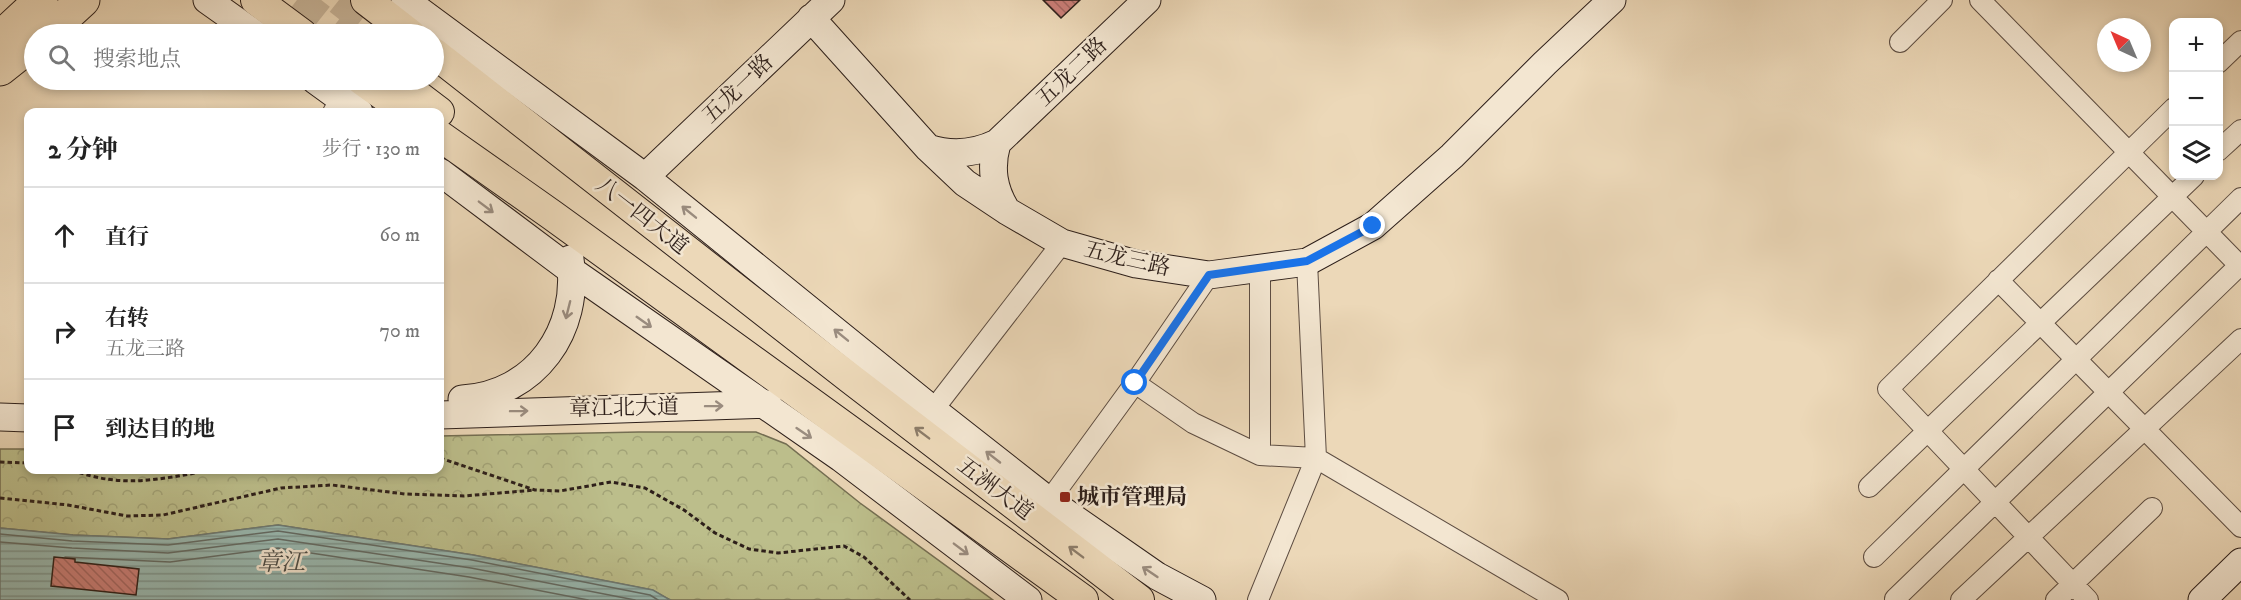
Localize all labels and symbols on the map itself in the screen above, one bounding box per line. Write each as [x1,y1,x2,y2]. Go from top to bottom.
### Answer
north arrow [2097,18,2151,72]
street label: 五龙二路 [1031,32,1113,112]
street label: 五龙一路 [697,49,779,129]
street label: 八一四大道 [590,171,694,261]
one-way arrow [478,201,494,214]
one-way arrow [681,206,697,219]
route end [1359,212,1385,238]
street label: 五龙三路 [1081,236,1173,282]
one-way arrow [562,301,574,320]
one-way arrow [636,316,652,328]
one-way arrow [833,328,849,341]
route start [1121,369,1147,395]
street label: 章江北大道 [569,394,679,422]
one-way arrow [703,400,723,412]
one-way arrow [508,405,528,417]
one-way arrow [796,427,812,439]
one-way arrow [914,427,930,439]
one-way arrow [985,451,1001,464]
street label: 五洲大道 [952,452,1038,526]
place label: 城市管理局 [1077,484,1187,511]
marker: 城市管理局 [1058,490,1072,504]
one-way arrow [953,542,969,555]
one-way arrow [1069,545,1085,558]
water label: 章江 [257,548,308,578]
one-way arrow [1143,566,1159,578]

